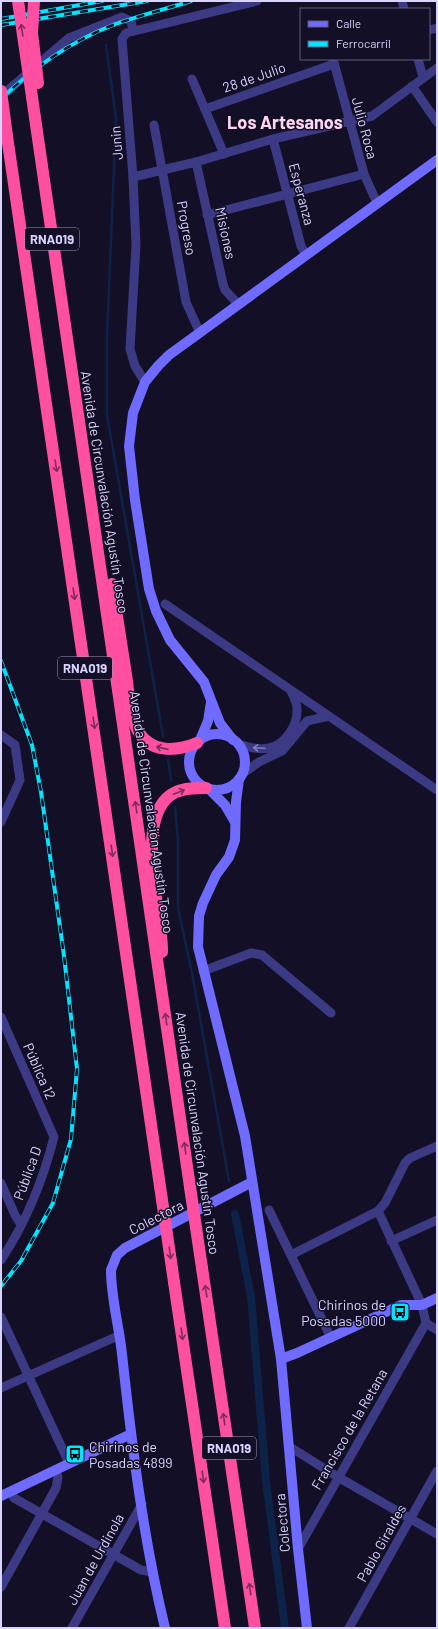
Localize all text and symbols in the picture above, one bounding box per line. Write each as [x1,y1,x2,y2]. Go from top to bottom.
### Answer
legend [300,8,430,60]
text: Calle [336,16,361,30]
one-way arrow [18,24,26,37]
text: Ferrocarril [336,36,391,50]
street label: 28 de Julio [220,58,288,96]
street label: Julio Roca [349,95,381,161]
district label: Los Artesanos [227,111,343,133]
street label: Junin [106,125,126,161]
street label: Esperanza [286,161,318,227]
street label: Progreso [174,199,200,257]
street label: Misiones [212,205,240,261]
road number: RNA019 [25,228,79,250]
street label: Avenida de Circunvalación Agustín Tosco [77,370,133,614]
one-way arrow [52,459,60,472]
one-way arrow [70,587,78,600]
road number: RNA019 [58,657,112,679]
street label: Avenida de Circunvalación Agustín Tosco [127,689,177,935]
one-way arrow [90,716,98,729]
one-way arrow [155,744,168,751]
one-way arrow [253,745,266,752]
one-way arrow [172,787,184,795]
one-way arrow [132,801,140,814]
one-way arrow [108,844,116,857]
street label: Avenida de Circunvalación Agustín Tosco [173,1010,223,1256]
one-way arrow [162,1013,170,1026]
street label: Pública 12 [20,1040,60,1102]
one-way arrow [181,1142,189,1155]
street label: Pública D [9,1144,45,1202]
street label: Colectora [126,1196,186,1238]
one-way arrow [166,1246,174,1259]
one-way arrow [202,1285,210,1298]
place label: Chirinos de Posadas 5000 [301,1296,386,1329]
bus stop icon: Chirinos de Posadas 5000 [389,1301,411,1323]
one-way arrow [178,1327,186,1340]
street label: Francisco de la Retana [307,1366,391,1492]
one-way arrow [220,1413,228,1426]
road number: RNA019 [202,1437,256,1459]
place label: Chirinos de Posadas 4899 [89,1438,172,1471]
bus stop icon: Chirinos de Posadas 4899 [64,1443,86,1465]
one-way arrow [199,1470,207,1483]
street label: Colectora [271,1493,293,1553]
street label: Pablo Giraldes [353,1501,409,1585]
street label: Juan de Urdinola [63,1510,127,1608]
one-way arrow [246,1583,254,1596]

